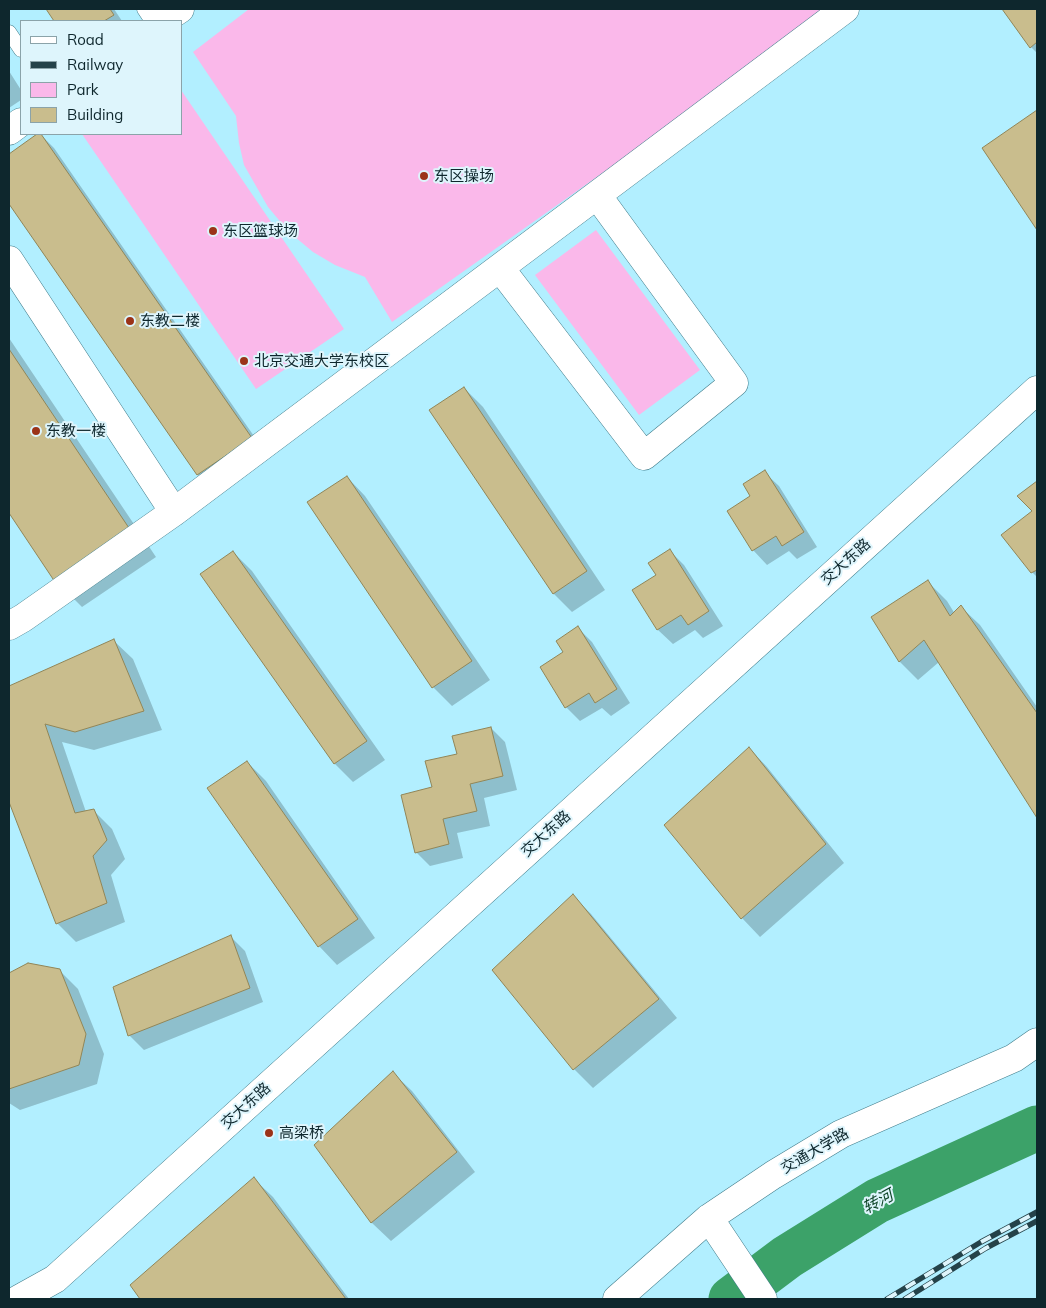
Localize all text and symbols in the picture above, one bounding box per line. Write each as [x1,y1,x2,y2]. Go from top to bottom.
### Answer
legend [20,20,182,135]
text: Road [67,30,104,49]
text: Railway [67,55,123,74]
text: Park [67,80,99,99]
text: Building [67,105,123,124]
place label: 东区操场 [434,167,494,185]
marker: 东区操场 [418,170,430,182]
place label: 东区篮球场 [223,222,298,240]
marker: 东区篮球场 [207,225,219,237]
place label: 东教二楼 [140,312,200,330]
marker: 东教二楼 [124,315,136,327]
place label: 北京交通大学东校区 [254,352,389,370]
marker: 北京交通大学东校区 [238,355,250,367]
place label: 东教一楼 [46,422,106,440]
marker: 东教一楼 [30,425,42,437]
street label: 交大东路 [818,535,874,589]
street label: 交大东路 [518,807,574,861]
street label: 交大东路 [218,1079,274,1133]
place label: 高梁桥 [279,1124,324,1142]
street label: 交通大学路 [778,1124,852,1178]
marker: 高梁桥 [263,1127,275,1139]
water label: 转河 [859,1186,897,1218]

